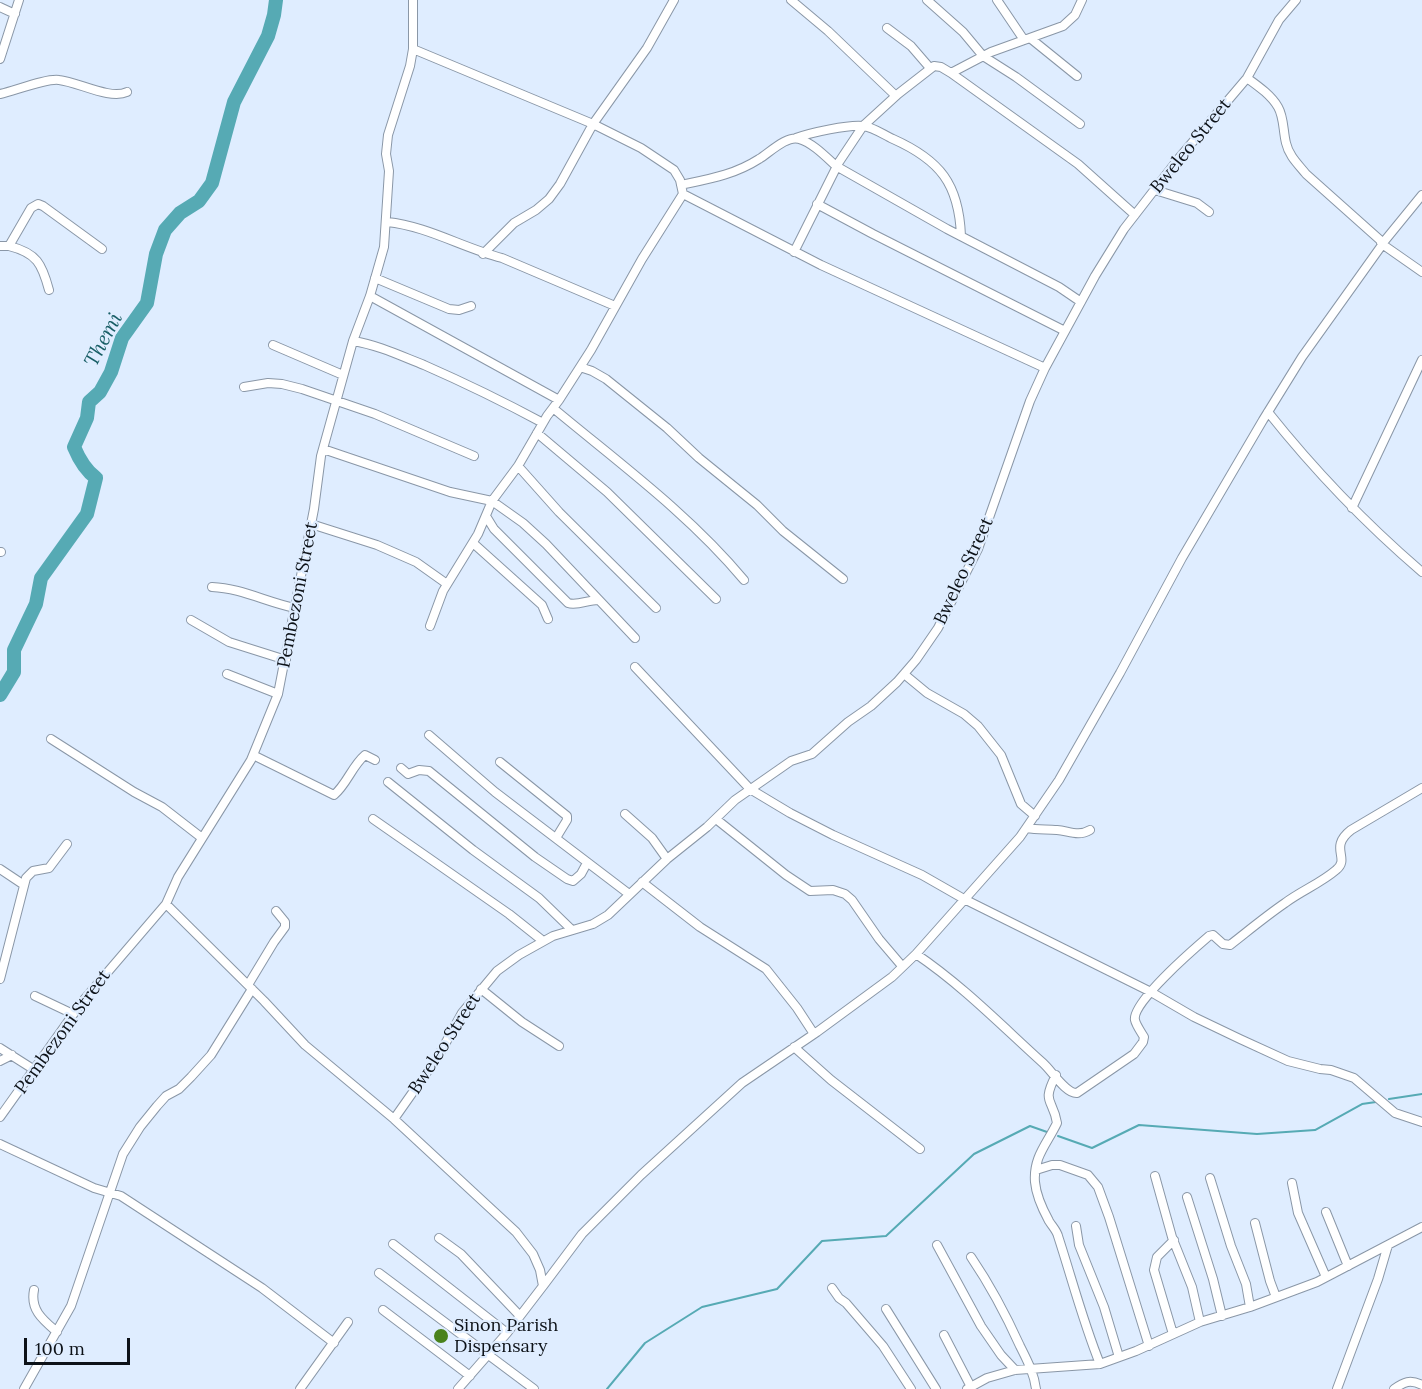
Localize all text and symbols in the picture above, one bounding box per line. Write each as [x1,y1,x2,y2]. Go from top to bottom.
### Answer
street label: Bweleo Street [1146,94,1236,198]
water label: Themi [80,309,128,371]
street label: Bweleo Street [930,514,998,628]
street label: Pembezoni Street [273,520,323,670]
street label: Pembezoni Street [11,966,115,1098]
street label: Bweleo Street [404,990,486,1098]
place label: Sinon Parish Dispensary [454,1315,558,1358]
scale bar [27,1326,134,1364]
marker: Sinon Parish Dispensary [432,1327,450,1345]
text: 100 m [35,1337,85,1360]

